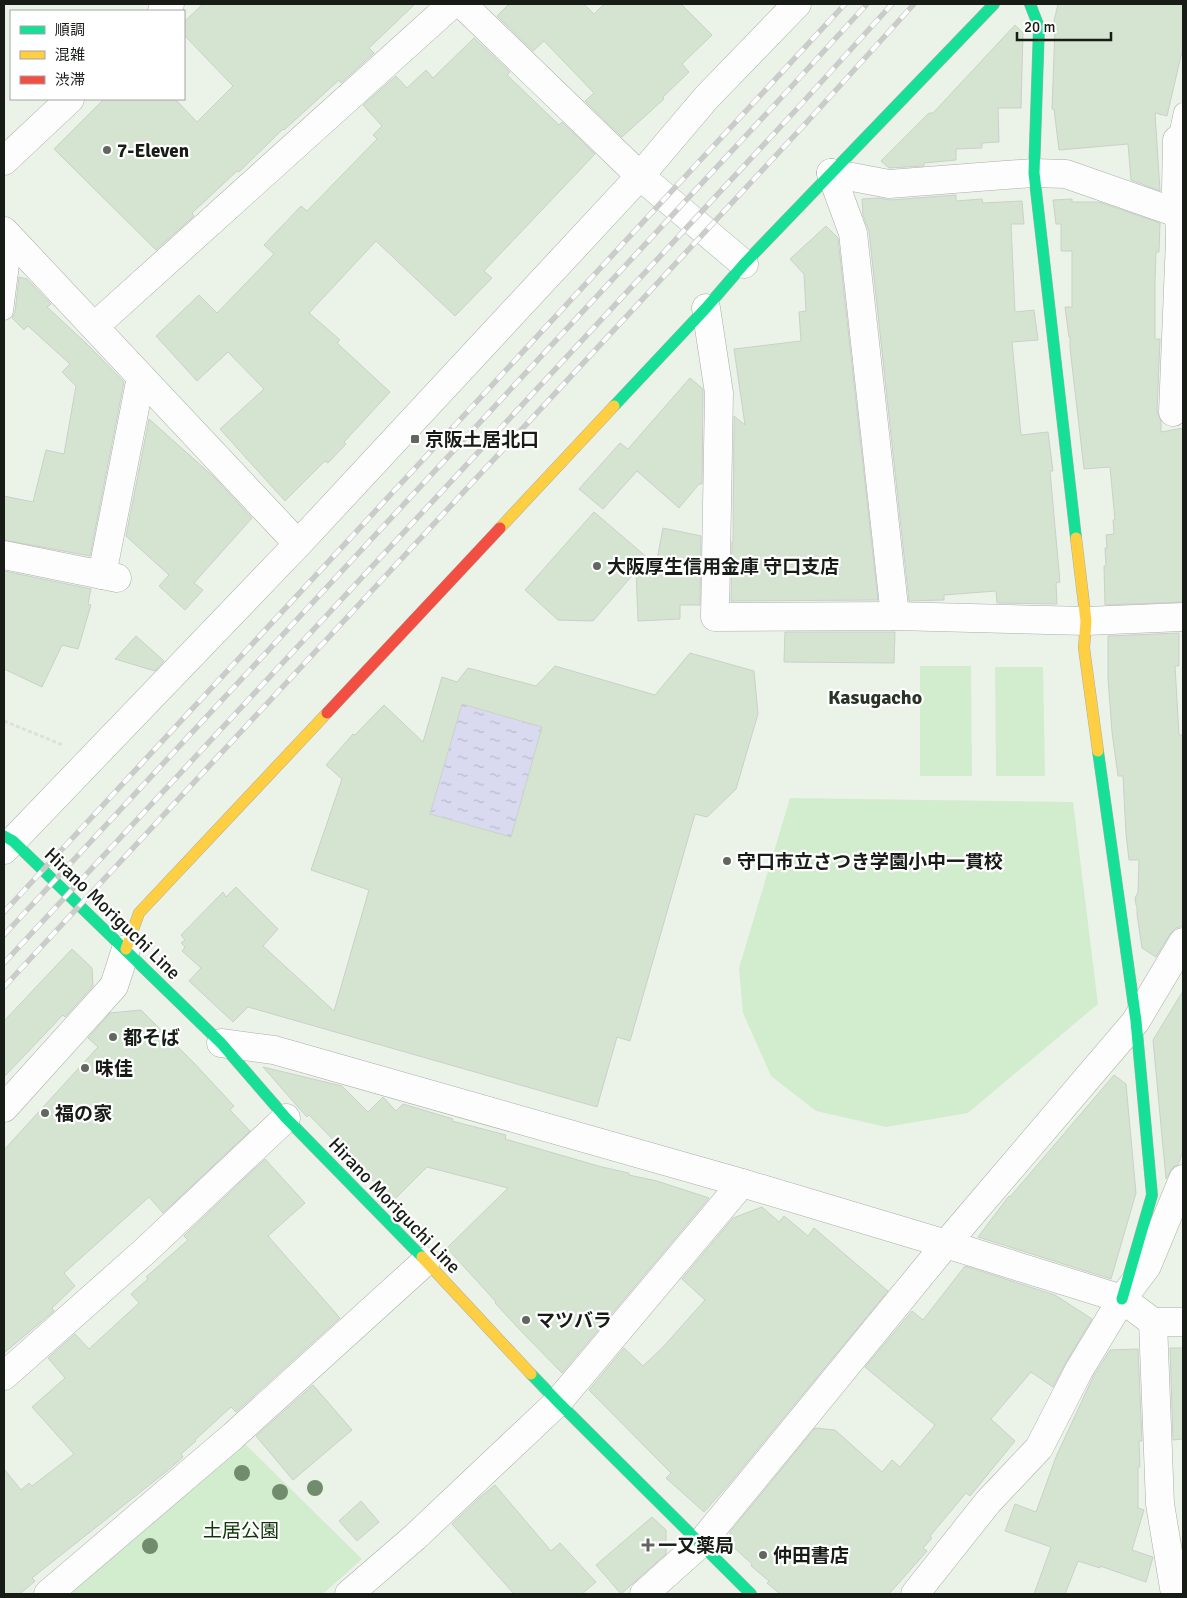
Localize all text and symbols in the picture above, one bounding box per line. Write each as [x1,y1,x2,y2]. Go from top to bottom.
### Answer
legend [10,10,185,100]
scale bar [1017,10,1111,42]
text: 20 m [1024,18,1055,36]
text: 順調 [55,21,85,39]
text: 混雑 [55,46,85,64]
text: 渋滞 [55,71,85,89]
place label: 7-Eleven [117,139,189,163]
marker: 7-Eleven [101,144,113,156]
place label: 京阪土居北口 [425,428,539,452]
marker: 京阪土居北口 [409,433,421,445]
place label: 大阪厚生信用金庫 守口支店 [607,555,839,579]
marker: 大阪厚生信用金庫 守口支店 [591,560,603,572]
district label: Kasugacho [828,685,922,710]
street label: Hirano Moriguchi Line [39,843,185,985]
place label: 守口市立さつき学園小中一貫校 [737,850,1003,874]
marker: 守口市立さつき学園小中一貫校 [721,855,733,867]
place label: 都そば [123,1026,180,1050]
marker: 都そば [107,1031,119,1043]
place label: 味佳 [95,1057,133,1081]
marker: 味佳 [79,1062,91,1074]
place label: 福の家 [55,1102,112,1126]
marker: 福の家 [39,1107,51,1119]
street label: Hirano Moriguchi Line [323,1133,465,1279]
place label: マツバラ [536,1309,612,1333]
marker: マツバラ [520,1314,532,1326]
park label: 土居公園 [203,1519,279,1543]
place label: 一又薬局 [658,1534,734,1558]
marker: 一又薬局 [642,1539,654,1551]
place label: 仲田書店 [773,1544,849,1568]
marker: 仲田書店 [757,1549,769,1561]

